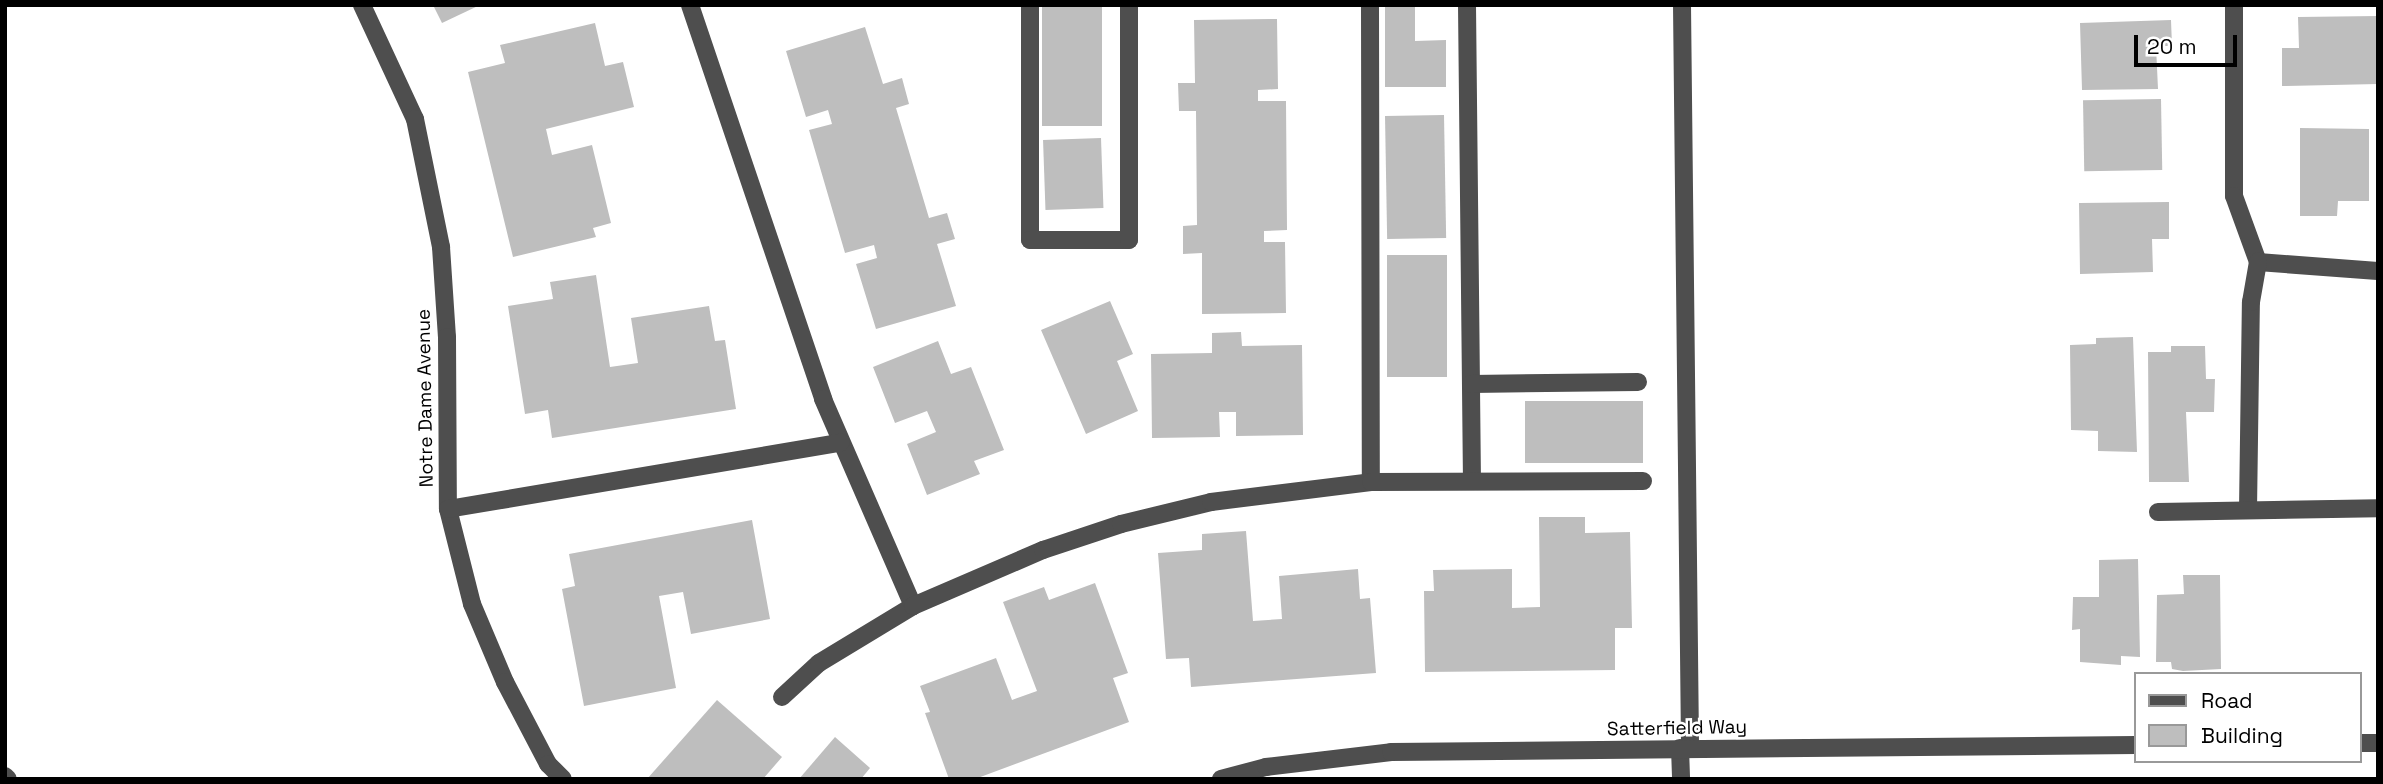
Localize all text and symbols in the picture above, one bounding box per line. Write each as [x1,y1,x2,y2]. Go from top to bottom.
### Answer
scale bar [2138,21,2241,65]
text: 20 m [2147,33,2197,60]
street label: Notre Dame Avenue [412,308,438,488]
legend [2134,672,2362,763]
text: Road [2201,687,2253,714]
street label: Satterfield Way [1607,715,1747,741]
text: Building [2201,722,2283,749]

